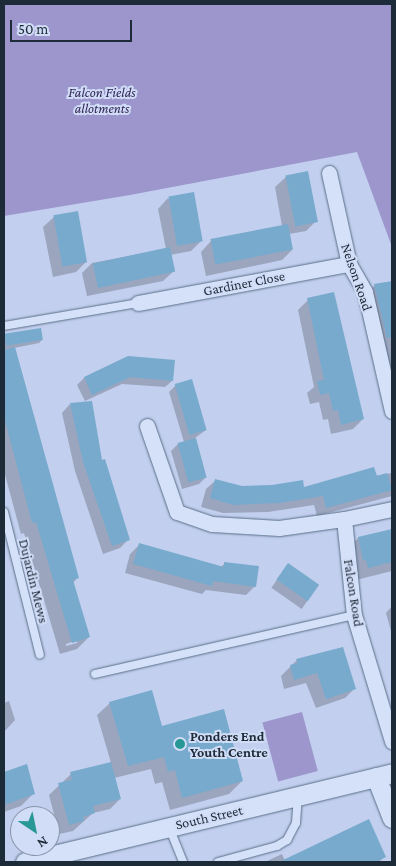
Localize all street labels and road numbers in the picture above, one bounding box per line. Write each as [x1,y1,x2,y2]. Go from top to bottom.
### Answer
street label: Nelson Road [338,241,376,313]
street label: Gardiner Close [202,267,286,299]
street label: Dujardin Mews [15,537,53,625]
street label: Falcon Road [340,558,368,628]
street label: South Street [174,801,244,833]

